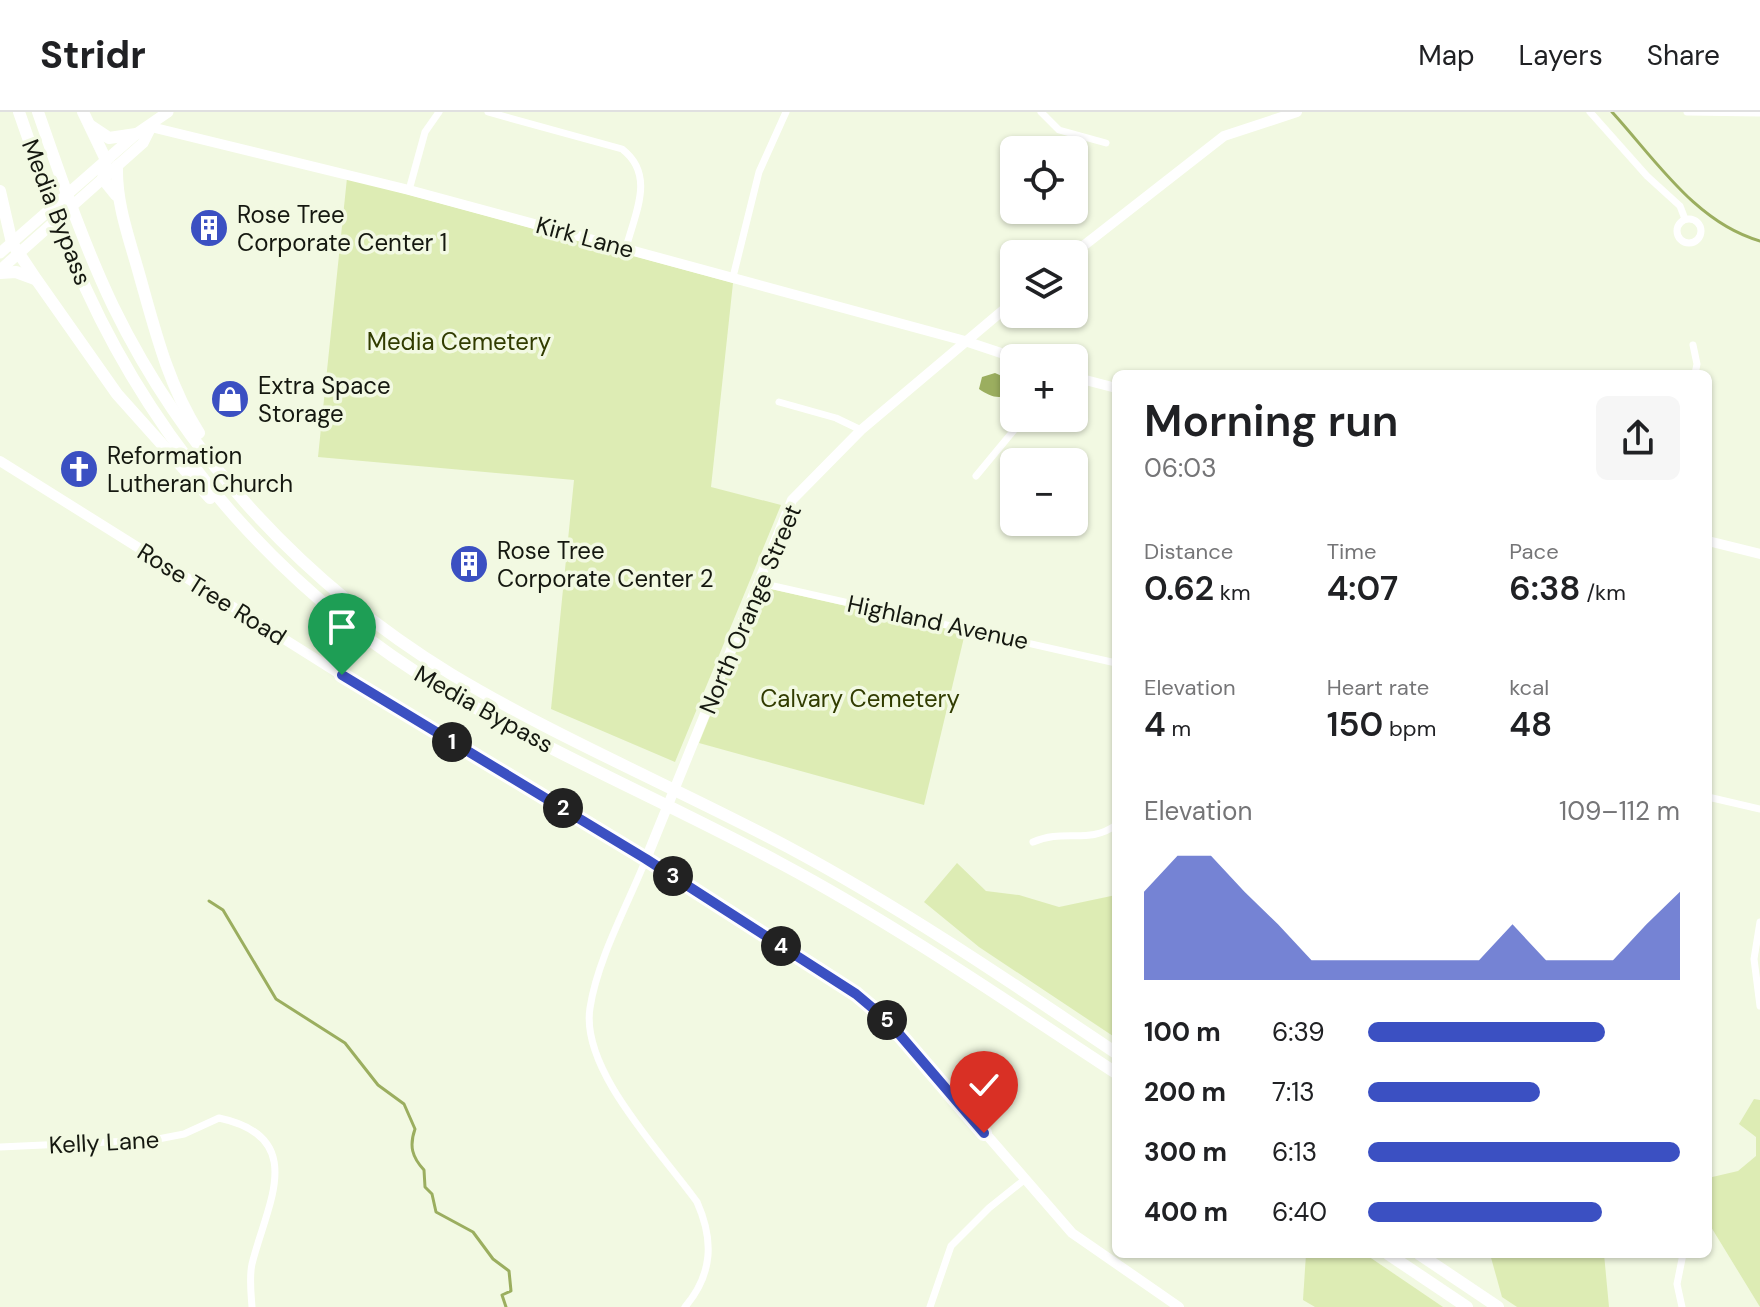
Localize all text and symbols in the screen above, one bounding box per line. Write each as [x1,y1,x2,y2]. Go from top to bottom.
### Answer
text: Stridr [40,30,146,80]
text: Map [1418,37,1475,74]
text: Layers [1519,37,1603,74]
text: Share [1647,37,1720,74]
street label: Media Bypass [15,135,99,289]
map controls [1000,136,1088,536]
button: locate [1000,136,1088,224]
place label: Rose Tree Corporate Center 1 [237,199,447,258]
building icon: Rose Tree Corporate Center 1 [188,207,230,249]
street label: Kirk Lane [533,209,637,265]
button: layers [1000,240,1088,328]
park label: Media Cemetery [367,326,551,357]
button: + [1000,344,1088,432]
place label: Extra Space Storage [258,370,391,429]
shop icon: Extra Space Storage [209,378,251,420]
text: Morning run [1144,392,1398,450]
button: share [1596,396,1680,480]
place label: Reformation Lutheran Church [107,440,293,499]
church icon: Reformation Lutheran Church [58,448,100,490]
button: − [1000,448,1088,536]
text: 06:03 [1144,451,1217,485]
street label: North Orange Street [692,500,808,718]
place label: Rose Tree Corporate Center 2 [497,535,714,594]
street label: Rose Tree Road [132,536,292,652]
text: Distance [1144,537,1233,566]
text: Time [1327,537,1376,566]
text: Pace [1509,537,1559,566]
building icon: Rose Tree Corporate Center 2 [448,543,490,585]
text: 0.62 [1144,566,1214,611]
text: 4:07 [1327,566,1398,611]
text: 6:38 [1509,566,1581,611]
text: km [1214,578,1251,607]
text: /km [1581,578,1626,607]
street label: Highland Avenue [845,588,1031,656]
pin [308,593,376,675]
icon: arrive [320,605,364,649]
street label: Media Bypass [409,658,559,760]
text: Elevation [1144,673,1236,702]
text: Heart rate [1327,673,1429,702]
text: kcal [1509,673,1549,702]
park label: Calvary Cemetery [760,683,960,714]
text: 4 [1144,702,1166,747]
text: 150 [1327,702,1383,747]
text: 48 [1509,702,1552,747]
text: m [1166,714,1191,743]
text: bpm [1383,714,1436,743]
pin: 1 [432,722,472,762]
text: 1 [448,727,456,756]
pin: 2 [543,788,583,828]
text: 2 [557,793,569,822]
text: Elevation [1144,794,1252,828]
text: 109–112 m [1559,794,1680,828]
pin: 3 [653,856,693,896]
text: 3 [666,861,680,890]
pin: 4 [761,926,801,966]
text: 4 [774,931,788,960]
pin: 5 [867,1000,907,1040]
text: 5 [880,1005,894,1034]
text: 100 m [1144,1015,1221,1049]
text: 6:39 [1272,1015,1325,1049]
pin [950,1051,1018,1133]
icon: check [962,1063,1006,1107]
text: 200 m [1144,1075,1226,1109]
text: 7:13 [1272,1075,1315,1109]
street label: Kelly Lane [48,1124,160,1160]
text: 300 m [1144,1135,1227,1169]
text: 6:13 [1272,1135,1317,1169]
text: 400 m [1144,1195,1228,1229]
text: 6:40 [1272,1195,1327,1229]

